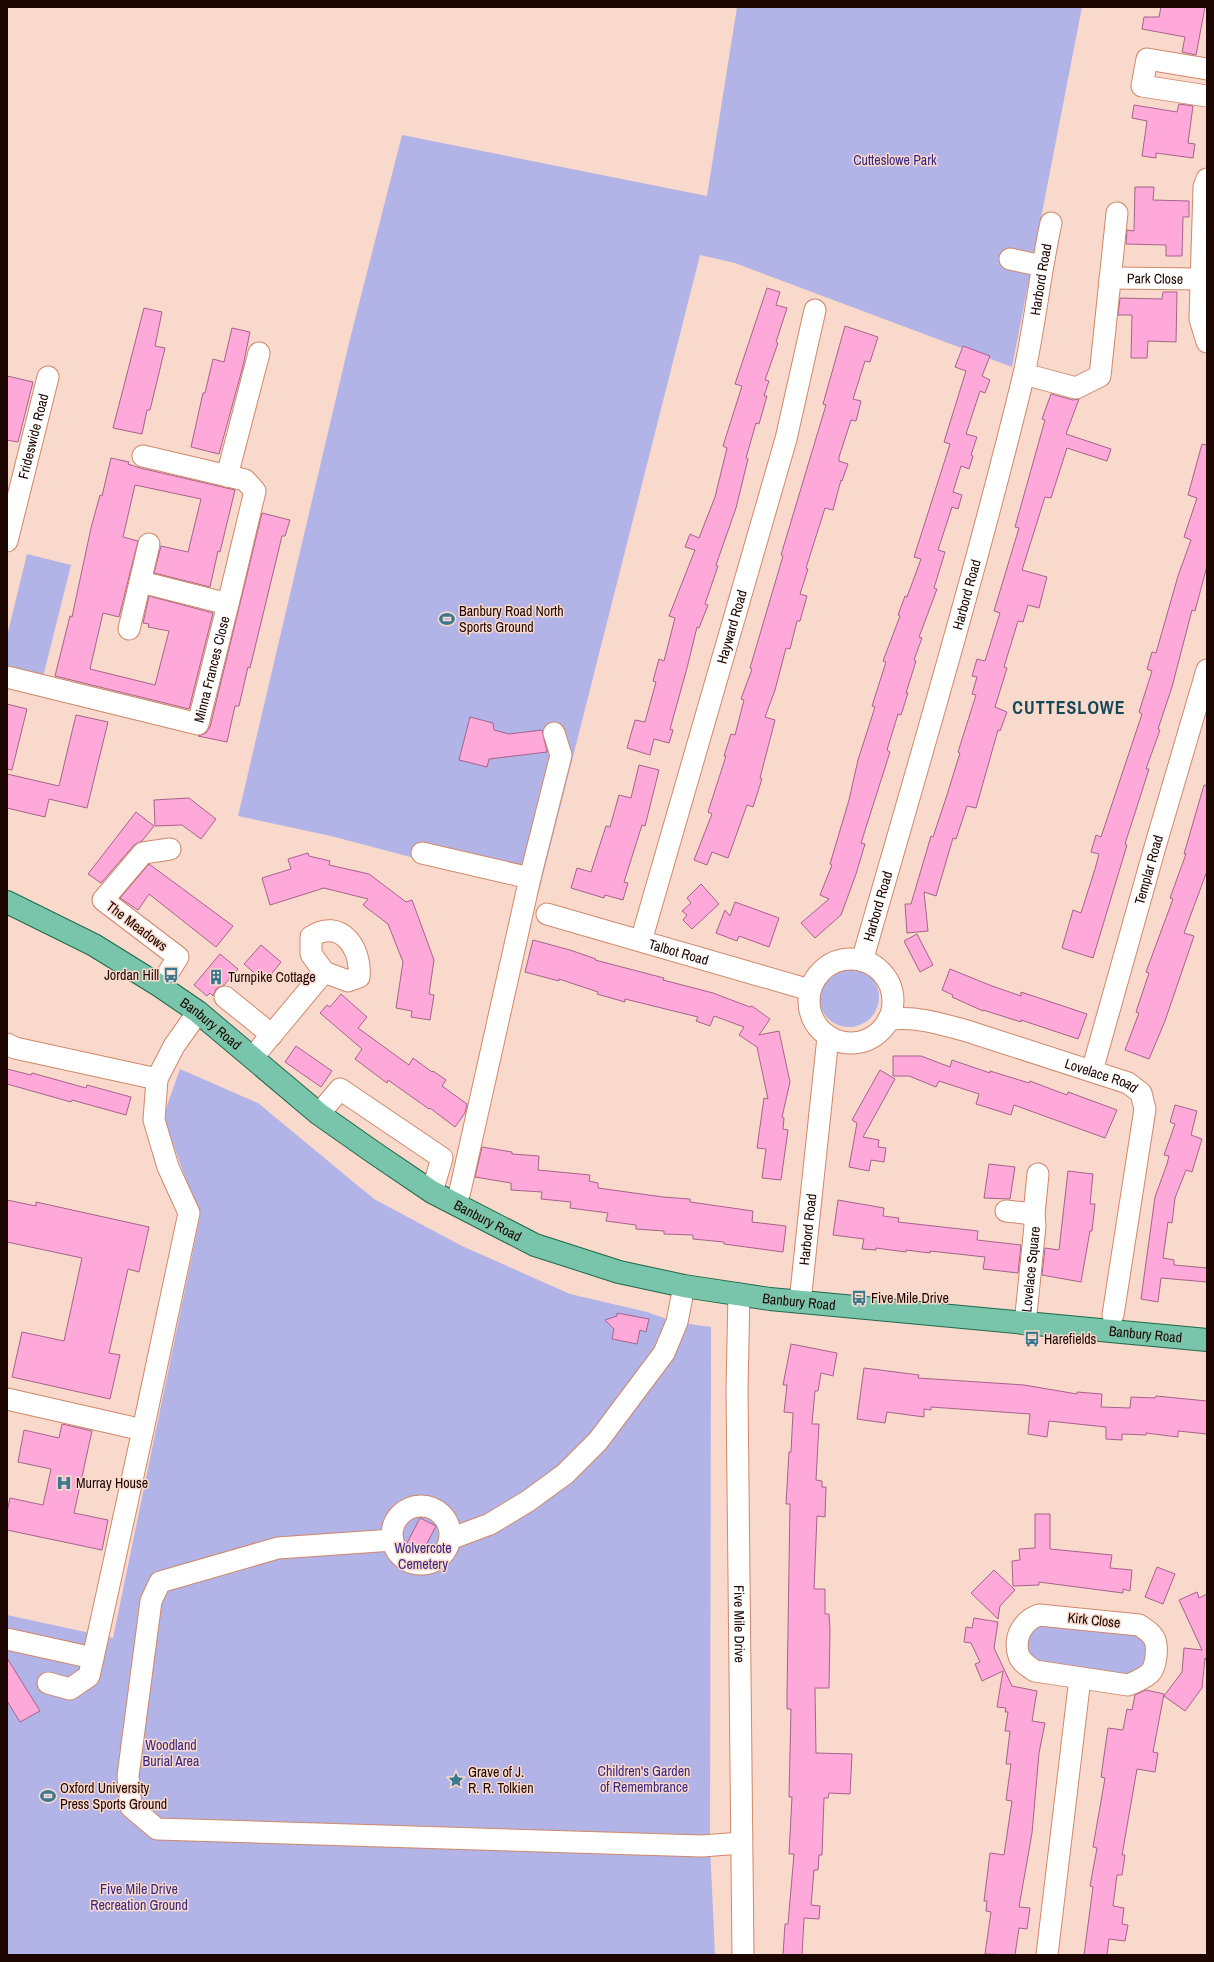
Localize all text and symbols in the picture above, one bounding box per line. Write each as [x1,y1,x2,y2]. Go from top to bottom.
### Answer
park label: Cutteslowe Park [853,151,937,169]
street label: Harbord Road [1026,242,1056,317]
street label: Park Close [1127,269,1183,288]
street label: Frideswide Road [14,392,53,481]
street label: Harbord Road [948,557,985,632]
street label: Hayward Road [713,588,751,666]
place label: Banbury Road North Sports Ground [459,602,564,636]
sports icon: Banbury Road North Sports Ground [438,610,456,628]
street label: Minna Frances Close [190,614,234,725]
district label: CUTTESLOWE [1012,695,1126,720]
street label: Templar Road [1130,833,1167,907]
street label: Harbord Road [859,869,896,943]
street label: The Meadows [103,897,171,955]
street label: Talbot Road [647,935,711,969]
place label: Jordan Hill [104,966,159,984]
bus stop icon: Jordan Hill [162,966,180,984]
building icon: Turnpike Cottage [207,968,225,986]
place label: Turnpike Cottage [228,968,316,986]
street label: Banbury Road [177,994,245,1054]
street label: Lovelace Road [1062,1054,1142,1097]
street label: Harbord Road [795,1193,820,1266]
street label: Banbury Road [451,1196,524,1245]
street label: Lovelace Square [1017,1225,1044,1313]
street label: Banbury Road [761,1289,836,1314]
bus stop icon: Five Mile Drive [850,1289,868,1307]
place label: Five Mile Drive [871,1289,949,1307]
street label: Banbury Road [1108,1322,1183,1347]
bus stop icon: Harefields [1023,1330,1041,1348]
place label: Harefields [1044,1330,1097,1348]
hospital icon: Murray House [55,1474,73,1492]
place label: Murray House [76,1474,148,1492]
park label: Wolvercote Cemetery [394,1539,452,1573]
street label: Five Mile Drive [730,1585,749,1663]
street label: Kirk Close [1067,1608,1121,1632]
park label: Woodland Burial Area [143,1736,200,1770]
park label: Children's Garden of Remembrance [598,1762,690,1796]
place label: Grave of J. R. R. Tolkien [468,1763,534,1797]
place icon: Grave of J. R. R. Tolkien [447,1771,465,1789]
place label: Oxford University Press Sports Ground [60,1779,167,1813]
sports icon: Oxford University Press Sports Ground [39,1787,57,1805]
park label: Five Mile Drive Recreation Ground [90,1880,188,1914]

